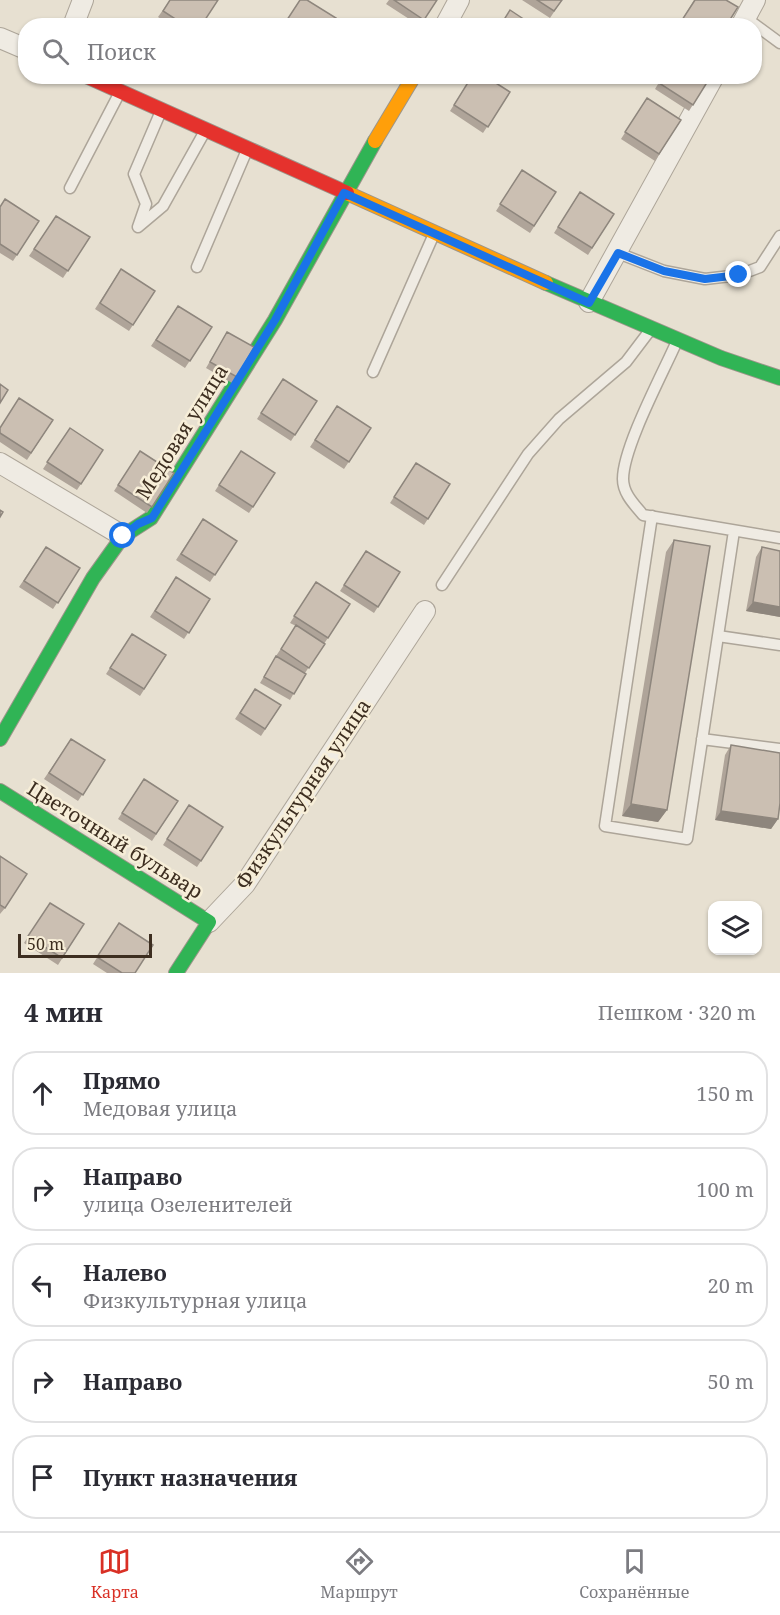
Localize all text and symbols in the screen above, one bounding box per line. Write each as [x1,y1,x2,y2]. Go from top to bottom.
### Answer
search box [18,18,762,84]
icon: search [39,35,72,68]
text: Поиск [87,36,156,66]
route end [725,261,751,287]
street label: Медовая улица [129,359,234,504]
route start [109,522,135,548]
street label: Физкультурная улица [229,693,376,894]
street label: Цветочный бульвар [22,775,208,905]
map controls [708,901,762,955]
button: layers [708,901,762,955]
scale bar [18,931,152,959]
text: 50 m [27,933,64,955]
text: 4 мин [24,994,103,1030]
text: Пешком · 320 m [598,999,756,1026]
text: Прямо [83,1065,160,1095]
icon: ahead [26,1077,59,1110]
text: 150 m [696,1080,754,1107]
text: Медовая улица [83,1095,238,1122]
text: Направо [83,1161,182,1191]
icon: right [26,1173,59,1206]
text: 100 m [696,1176,754,1203]
text: улица Озеленителей [83,1191,293,1218]
text: Налево [83,1257,167,1287]
icon: left [26,1269,59,1302]
text: 20 m [708,1272,754,1299]
text: Физкультурная улица [83,1287,307,1314]
icon: right [26,1365,59,1398]
text: Направо [83,1366,182,1396]
text: 50 m [708,1368,754,1395]
icon: arrive [26,1461,59,1494]
text: Пункт назначения [83,1462,297,1492]
tab: Карта [91,1545,139,1603]
tab: Маршрут [320,1545,398,1603]
tab: Сохранённые [579,1545,689,1603]

